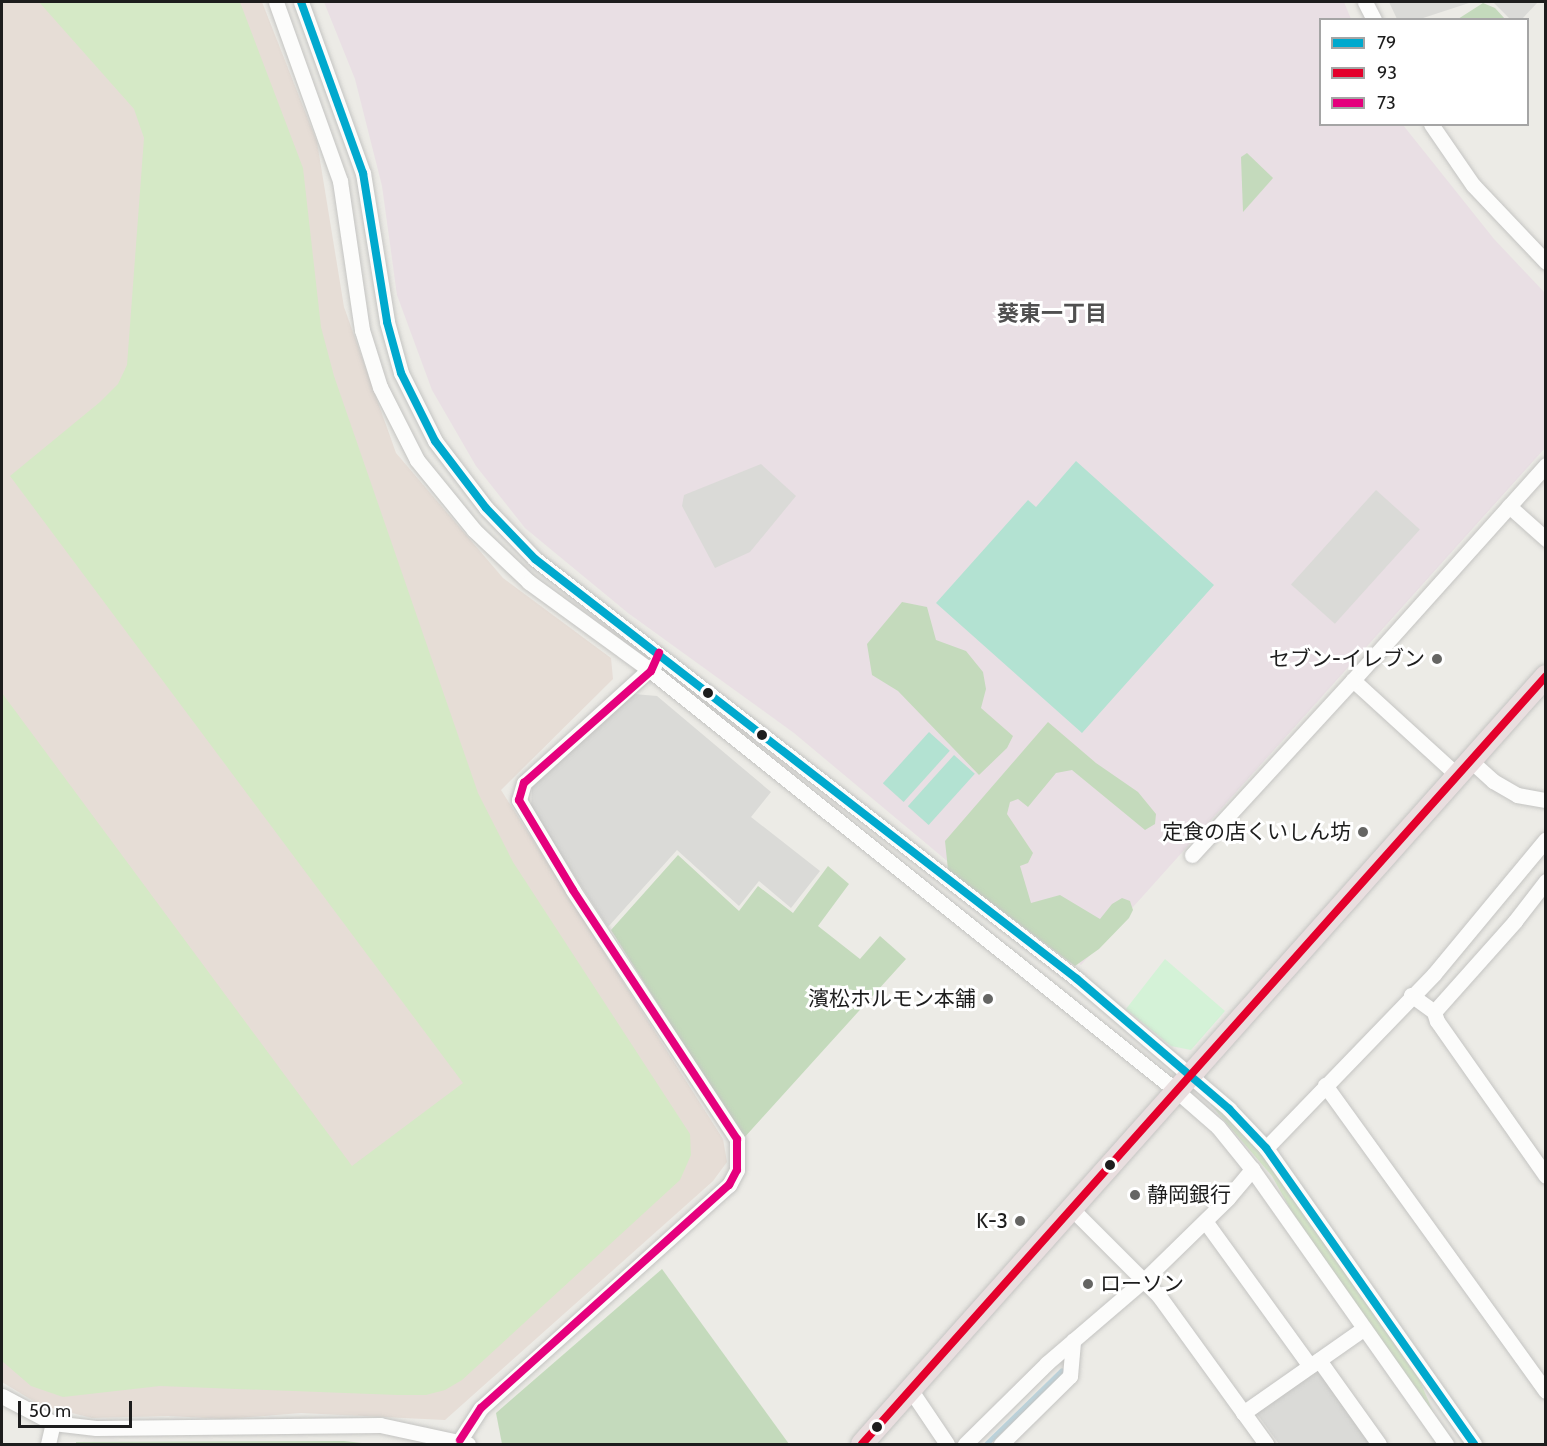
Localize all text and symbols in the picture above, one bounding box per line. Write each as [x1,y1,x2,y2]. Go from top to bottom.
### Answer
legend [1319,18,1529,126]
text: 79 [1377,32,1396,54]
text: 93 [1377,62,1397,84]
text: 73 [1377,92,1396,114]
district label: 葵東一丁目 [997,301,1107,327]
place label: セブン-イレブン [1269,646,1425,672]
marker: セブン-イレブン [1430,652,1444,666]
unlabelled marker [702,687,714,699]
unlabelled marker [756,729,768,741]
place label: 定食の店くいしん坊 [1162,819,1351,845]
marker: 定食の店くいしん坊 [1356,825,1370,839]
place label: 濱松ホルモン本舗 [808,986,976,1012]
marker: 濱松ホルモン本舗 [981,992,995,1006]
unlabelled marker [1104,1159,1116,1171]
place label: 静岡銀行 [1147,1182,1231,1208]
marker: 静岡銀行 [1128,1188,1142,1202]
place label: K-3 [976,1208,1008,1234]
marker: K-3 [1013,1214,1027,1228]
place label: ローソン [1100,1271,1184,1297]
marker: ローソン [1081,1277,1095,1291]
scale bar [21,1389,135,1427]
text: 50 m [29,1400,71,1422]
unlabelled marker [871,1421,883,1433]

